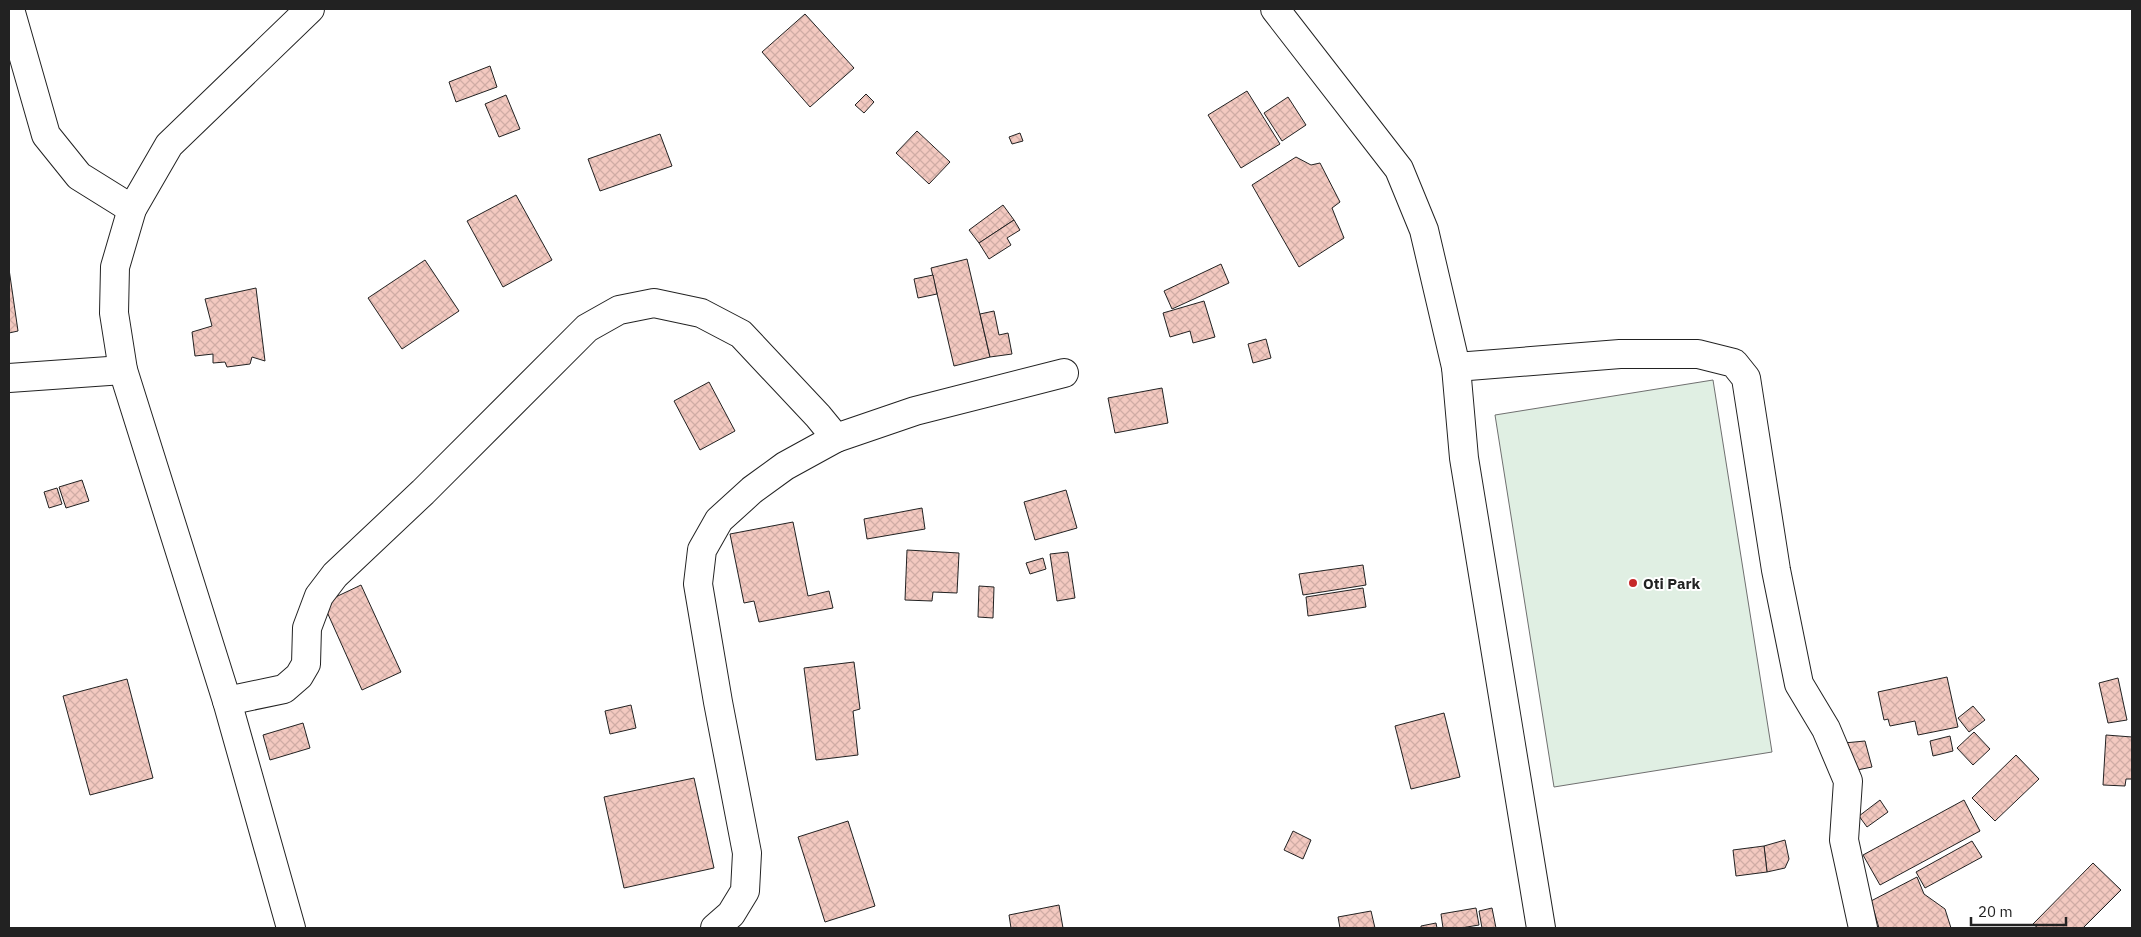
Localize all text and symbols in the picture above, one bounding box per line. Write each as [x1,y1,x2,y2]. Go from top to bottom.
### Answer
place label: Oti Park [1643,574,1700,593]
marker: Oti Park [1627,577,1639,589]
scale bar [1971,894,2066,926]
text: 20 m [1978,902,2013,921]

